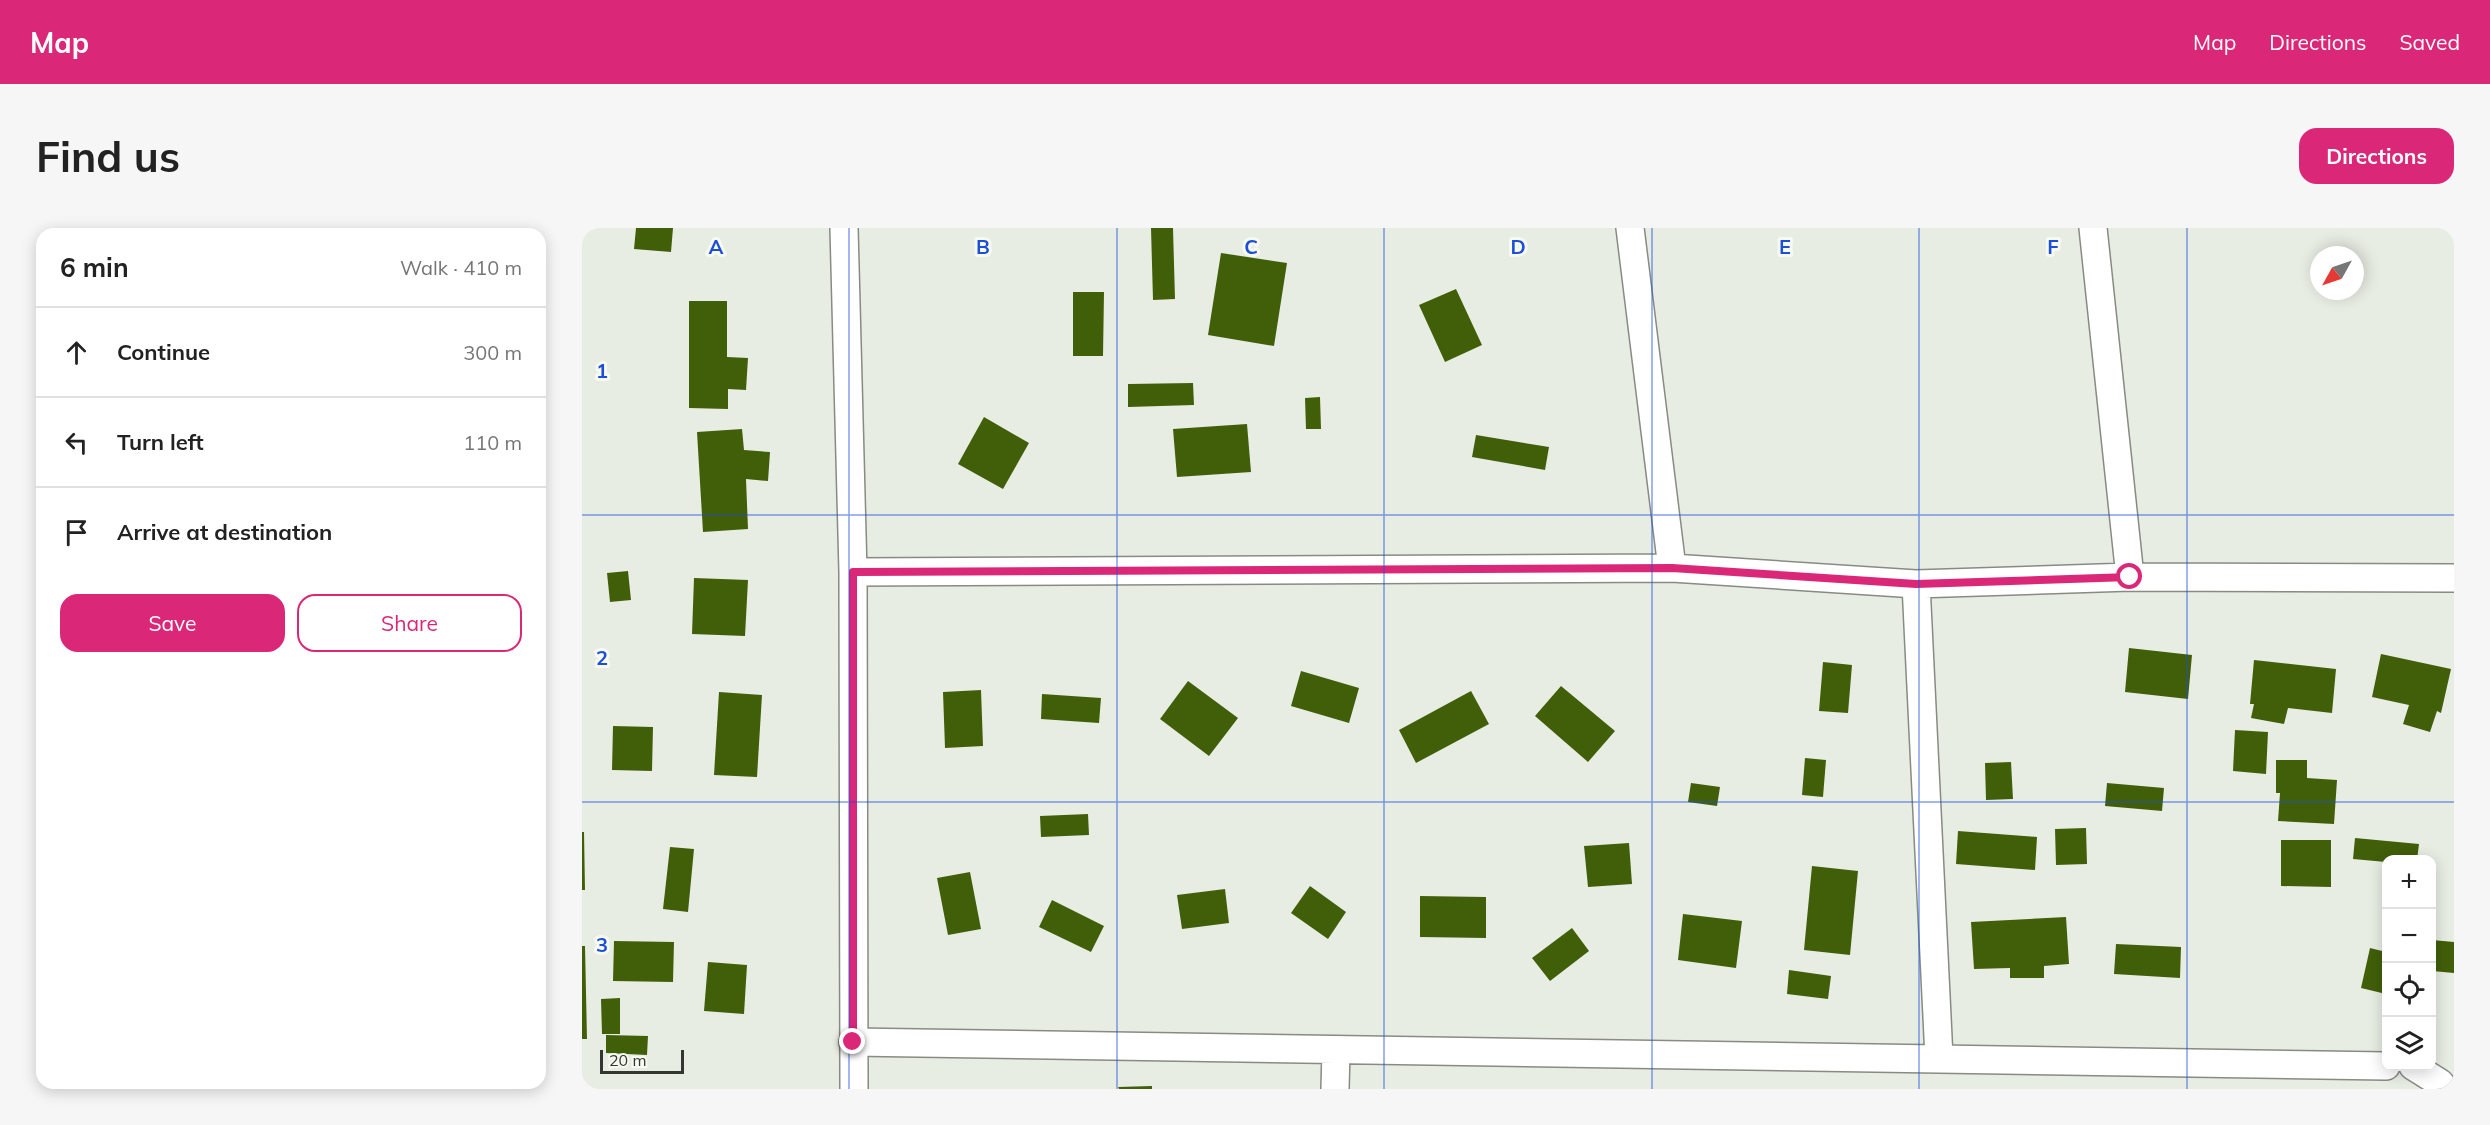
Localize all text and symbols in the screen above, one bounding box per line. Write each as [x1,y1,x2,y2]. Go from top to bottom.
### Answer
text: Map [30,25,89,60]
text: Map [2193,29,2236,55]
text: Directions [2269,29,2366,55]
text: Saved [2399,29,2460,55]
button: Directions [2299,128,2454,184]
text: Find us [36,130,180,183]
text: A [709,234,724,259]
text: B [976,234,990,259]
text: C [1244,234,1258,259]
text: D [1510,234,1526,259]
text: E [1779,234,1791,259]
text: F [2047,234,2059,259]
north arrow [2310,246,2364,300]
text: 6 min [60,251,129,284]
text: Walk · 410 m [400,255,522,280]
icon: ahead [60,336,93,369]
text: Continue [117,338,210,366]
text: 300 m [463,340,522,365]
text: 1 [596,358,608,383]
icon: left [60,426,93,459]
text: Turn left [117,428,204,456]
text: 110 m [463,430,522,455]
icon: arrive [60,516,93,549]
text: Arrive at destination [117,518,332,546]
route start [2116,563,2142,589]
button: Save [60,594,285,652]
button: Share [297,594,522,652]
text: 2 [596,645,608,670]
map controls [2382,855,2436,1071]
button: + [2382,855,2436,909]
button: − [2382,909,2436,963]
text: 3 [596,932,608,957]
button: locate [2382,963,2436,1017]
button: layers [2382,1017,2436,1071]
route end [839,1028,865,1054]
scale bar [600,1047,684,1074]
text: 20 m [609,1050,646,1070]

